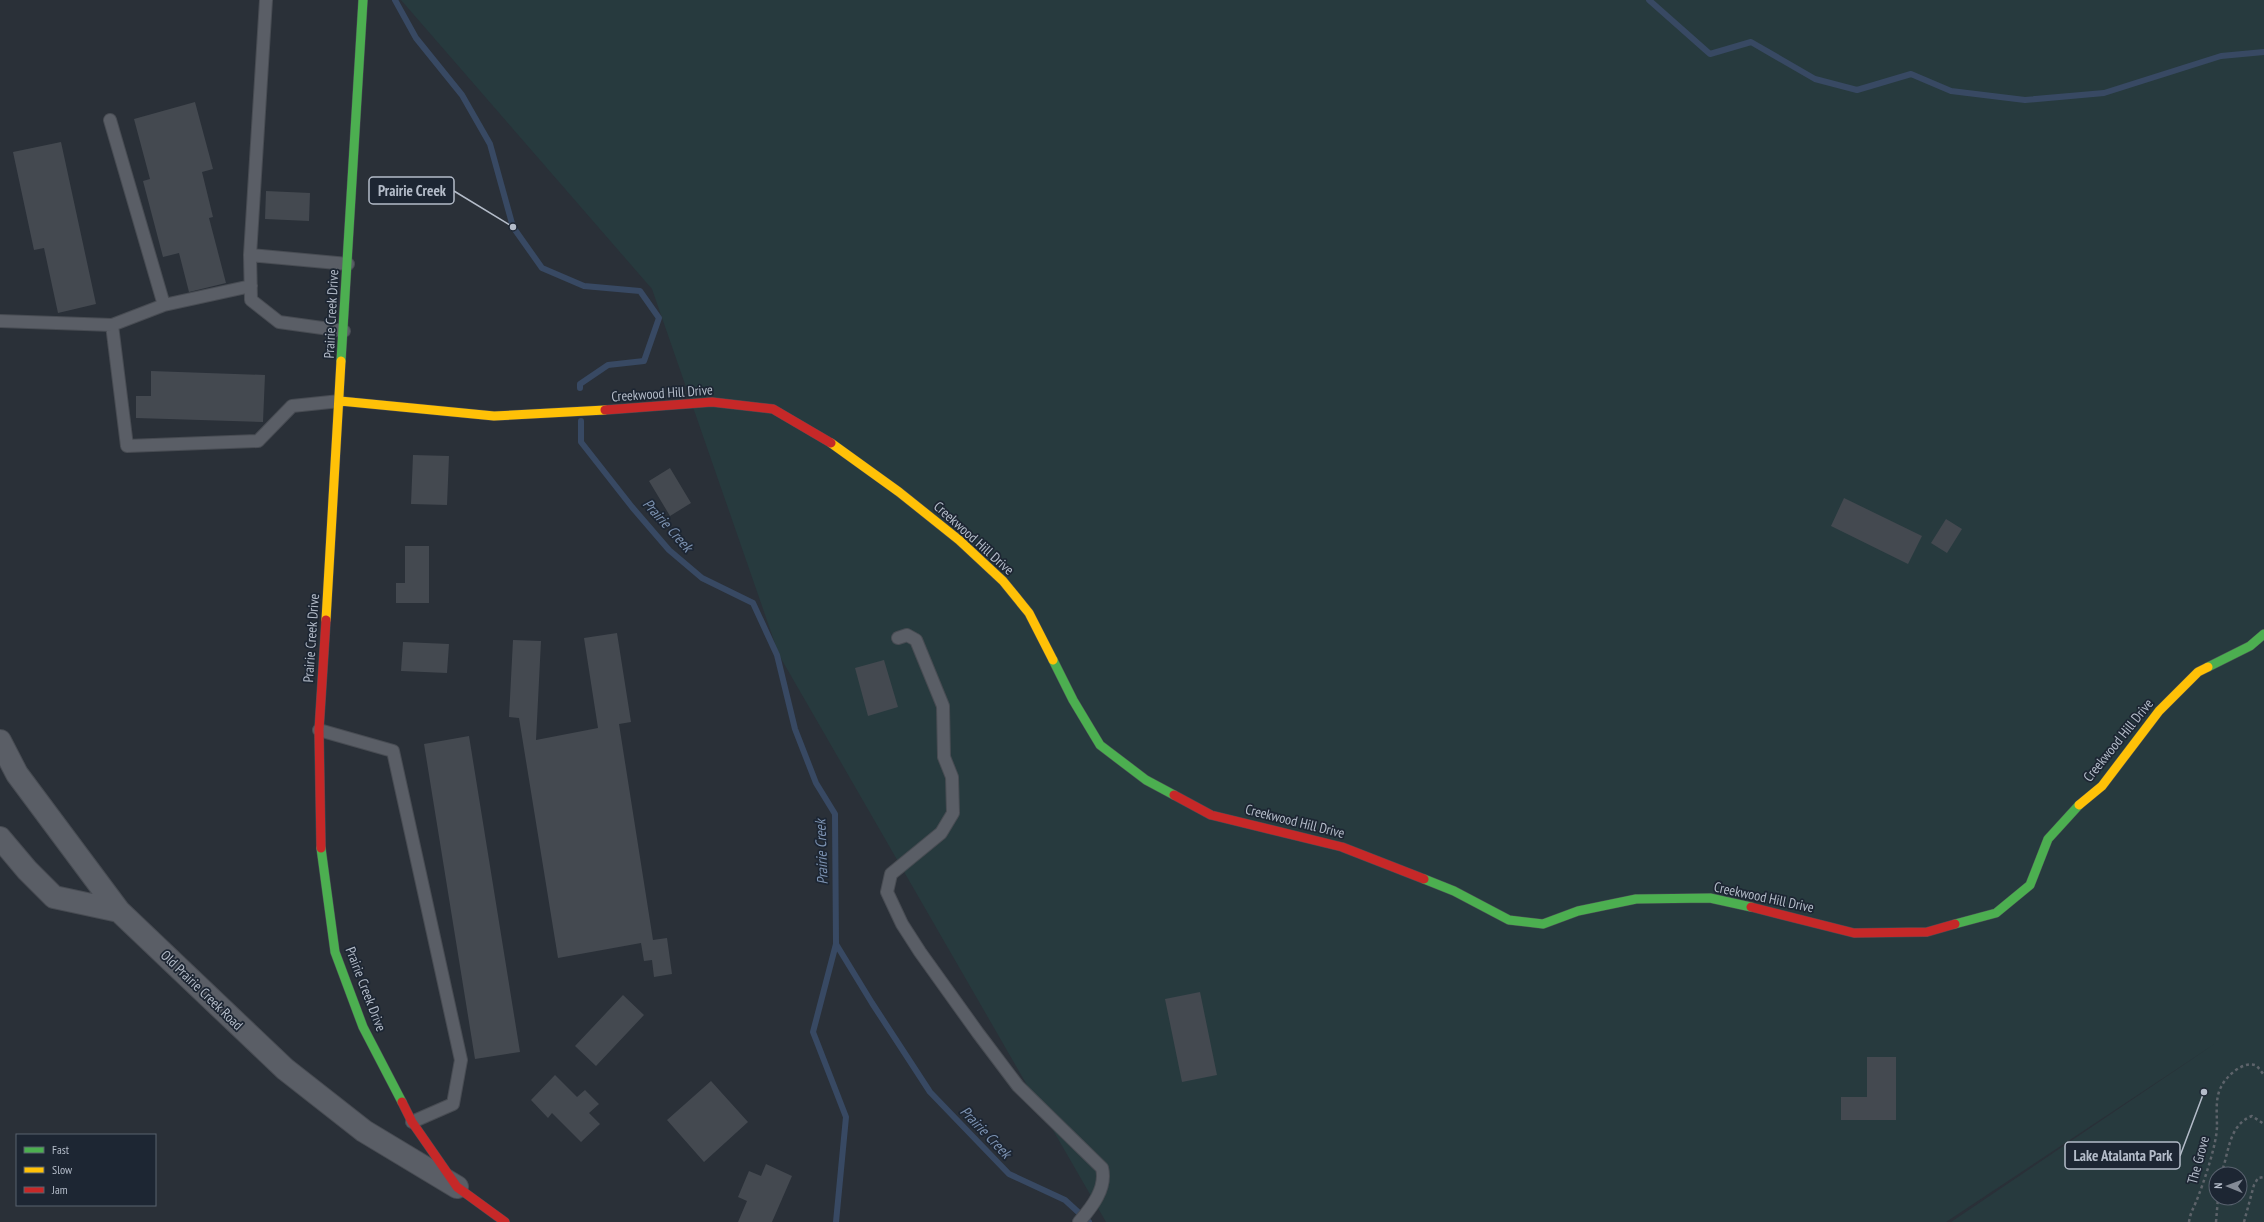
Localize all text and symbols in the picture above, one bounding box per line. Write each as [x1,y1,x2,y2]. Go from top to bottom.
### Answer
callout: Prairie Creek [369,177,454,204]
text: Prairie Creek [378,181,447,200]
street label: Prairie Creek Drive [320,269,342,359]
street label: Creekwood Hill Drive [611,380,714,406]
water label: Prairie Creek [639,494,698,557]
street label: Creekwood Hill Drive [930,497,1018,579]
street label: Prairie Creek Drive [299,593,323,683]
street label: Creekwood Hill Drive [2079,695,2157,785]
street label: Creekwood Hill Drive [1243,800,1347,842]
water label: Prairie Creek [810,817,832,885]
street label: Creekwood Hill Drive [1712,878,1816,916]
street label: Prairie Creek Drive [342,944,390,1034]
street label: Old Prairie Creek Road [157,946,247,1034]
water label: Prairie Creek [956,1102,1017,1164]
legend [16,1134,156,1206]
street label: The Grove [2183,1134,2213,1186]
text: Fast [52,1142,70,1157]
callout: Lake Atalanta Park [2065,1142,2180,1169]
text: Lake Atalanta Park [2073,1146,2173,1165]
text: Slow [52,1162,73,1177]
north arrow [2208,1166,2248,1206]
text: Jam [51,1182,68,1197]
text: N [2211,1183,2225,1189]

